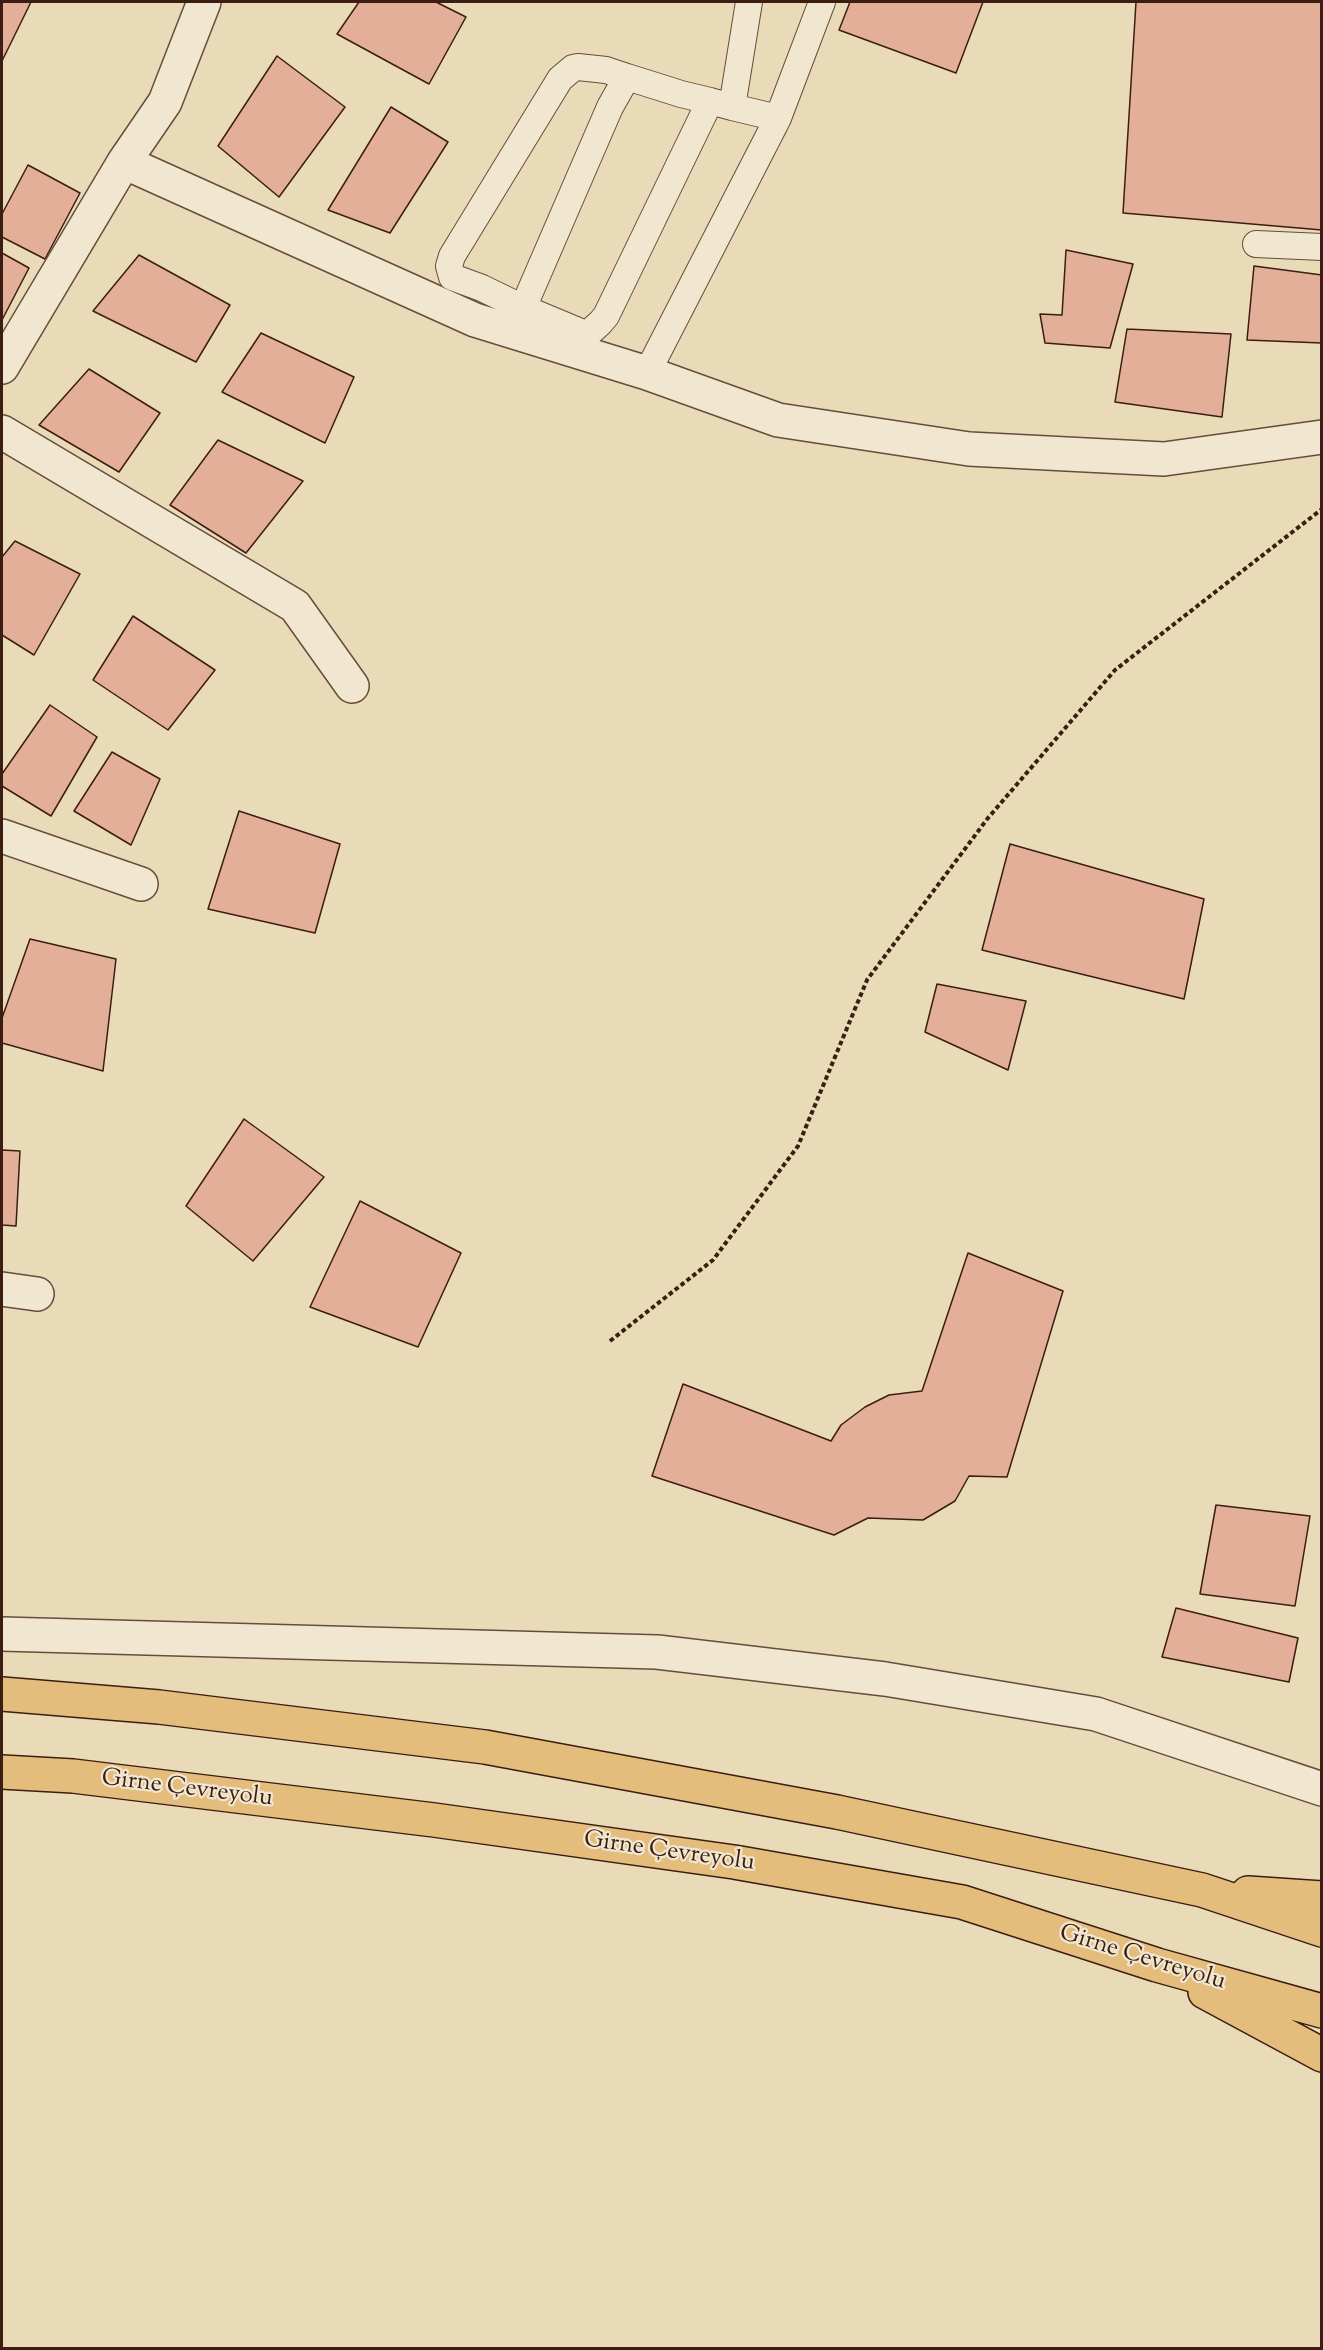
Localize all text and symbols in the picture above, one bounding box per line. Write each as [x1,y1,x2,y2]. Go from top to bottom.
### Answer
street label: Girne Çevreyolu [100,1765,274,1815]
street label: Girne Çevreyolu [582,1827,756,1879]
street label: Girne Çevreyolu [1055,1920,1229,1998]

